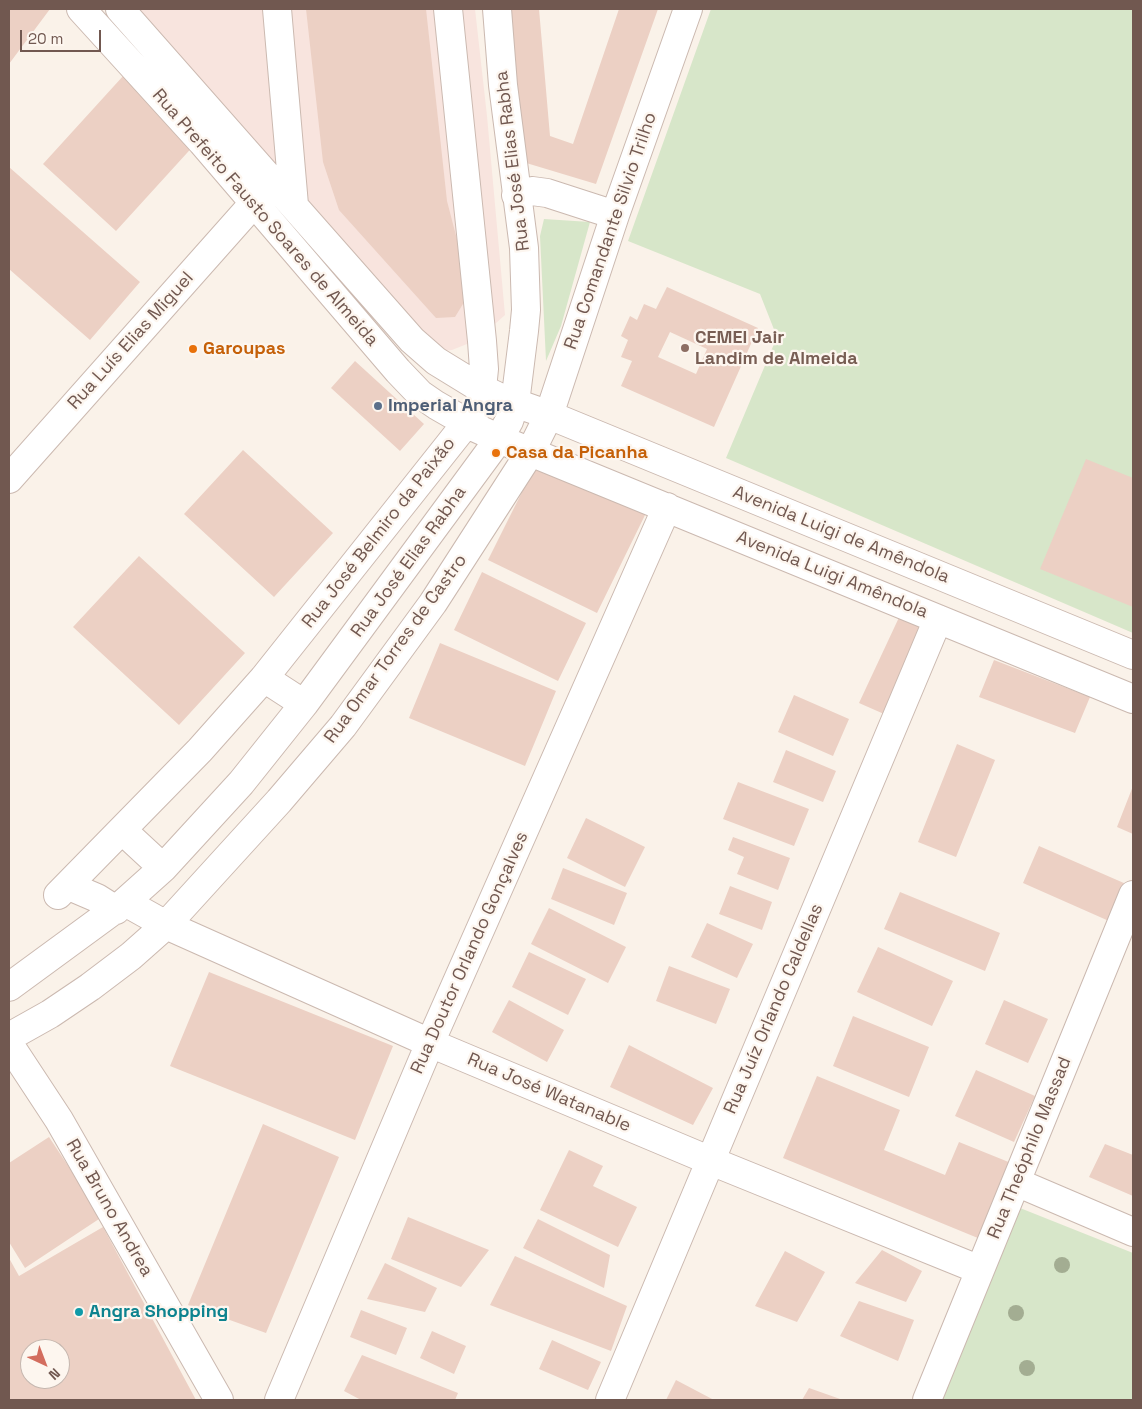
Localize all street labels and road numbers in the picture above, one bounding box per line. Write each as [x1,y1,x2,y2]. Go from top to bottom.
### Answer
street label: Rua José Elias Rabha [491,70,535,252]
street label: Rua Prefeito Fausto Soares de Almeida [147,85,383,351]
street label: Rua Comandante Silvio Trilho [560,110,662,352]
street label: Rua Luís Elias Miguel [64,268,198,414]
street label: Rua José Belmiro da Paixão [298,433,460,633]
street label: Rua José Elias Rabha [347,482,471,642]
street label: Avenida Luigi de Amêndola [730,482,952,588]
street label: Avenida Luigi Amêndola [733,527,931,623]
street label: Rua Omar Torres de Castro [320,550,472,748]
street label: Rua Doutor Orlando Gonçalves [407,829,533,1077]
street label: Rua Juíz Orlando Caldellas [720,901,828,1117]
street label: Rua José Watanable [464,1049,634,1137]
street label: Rua Theóphilo Massad [984,1054,1076,1242]
street label: Rua Bruno Andrea [61,1135,157,1281]

